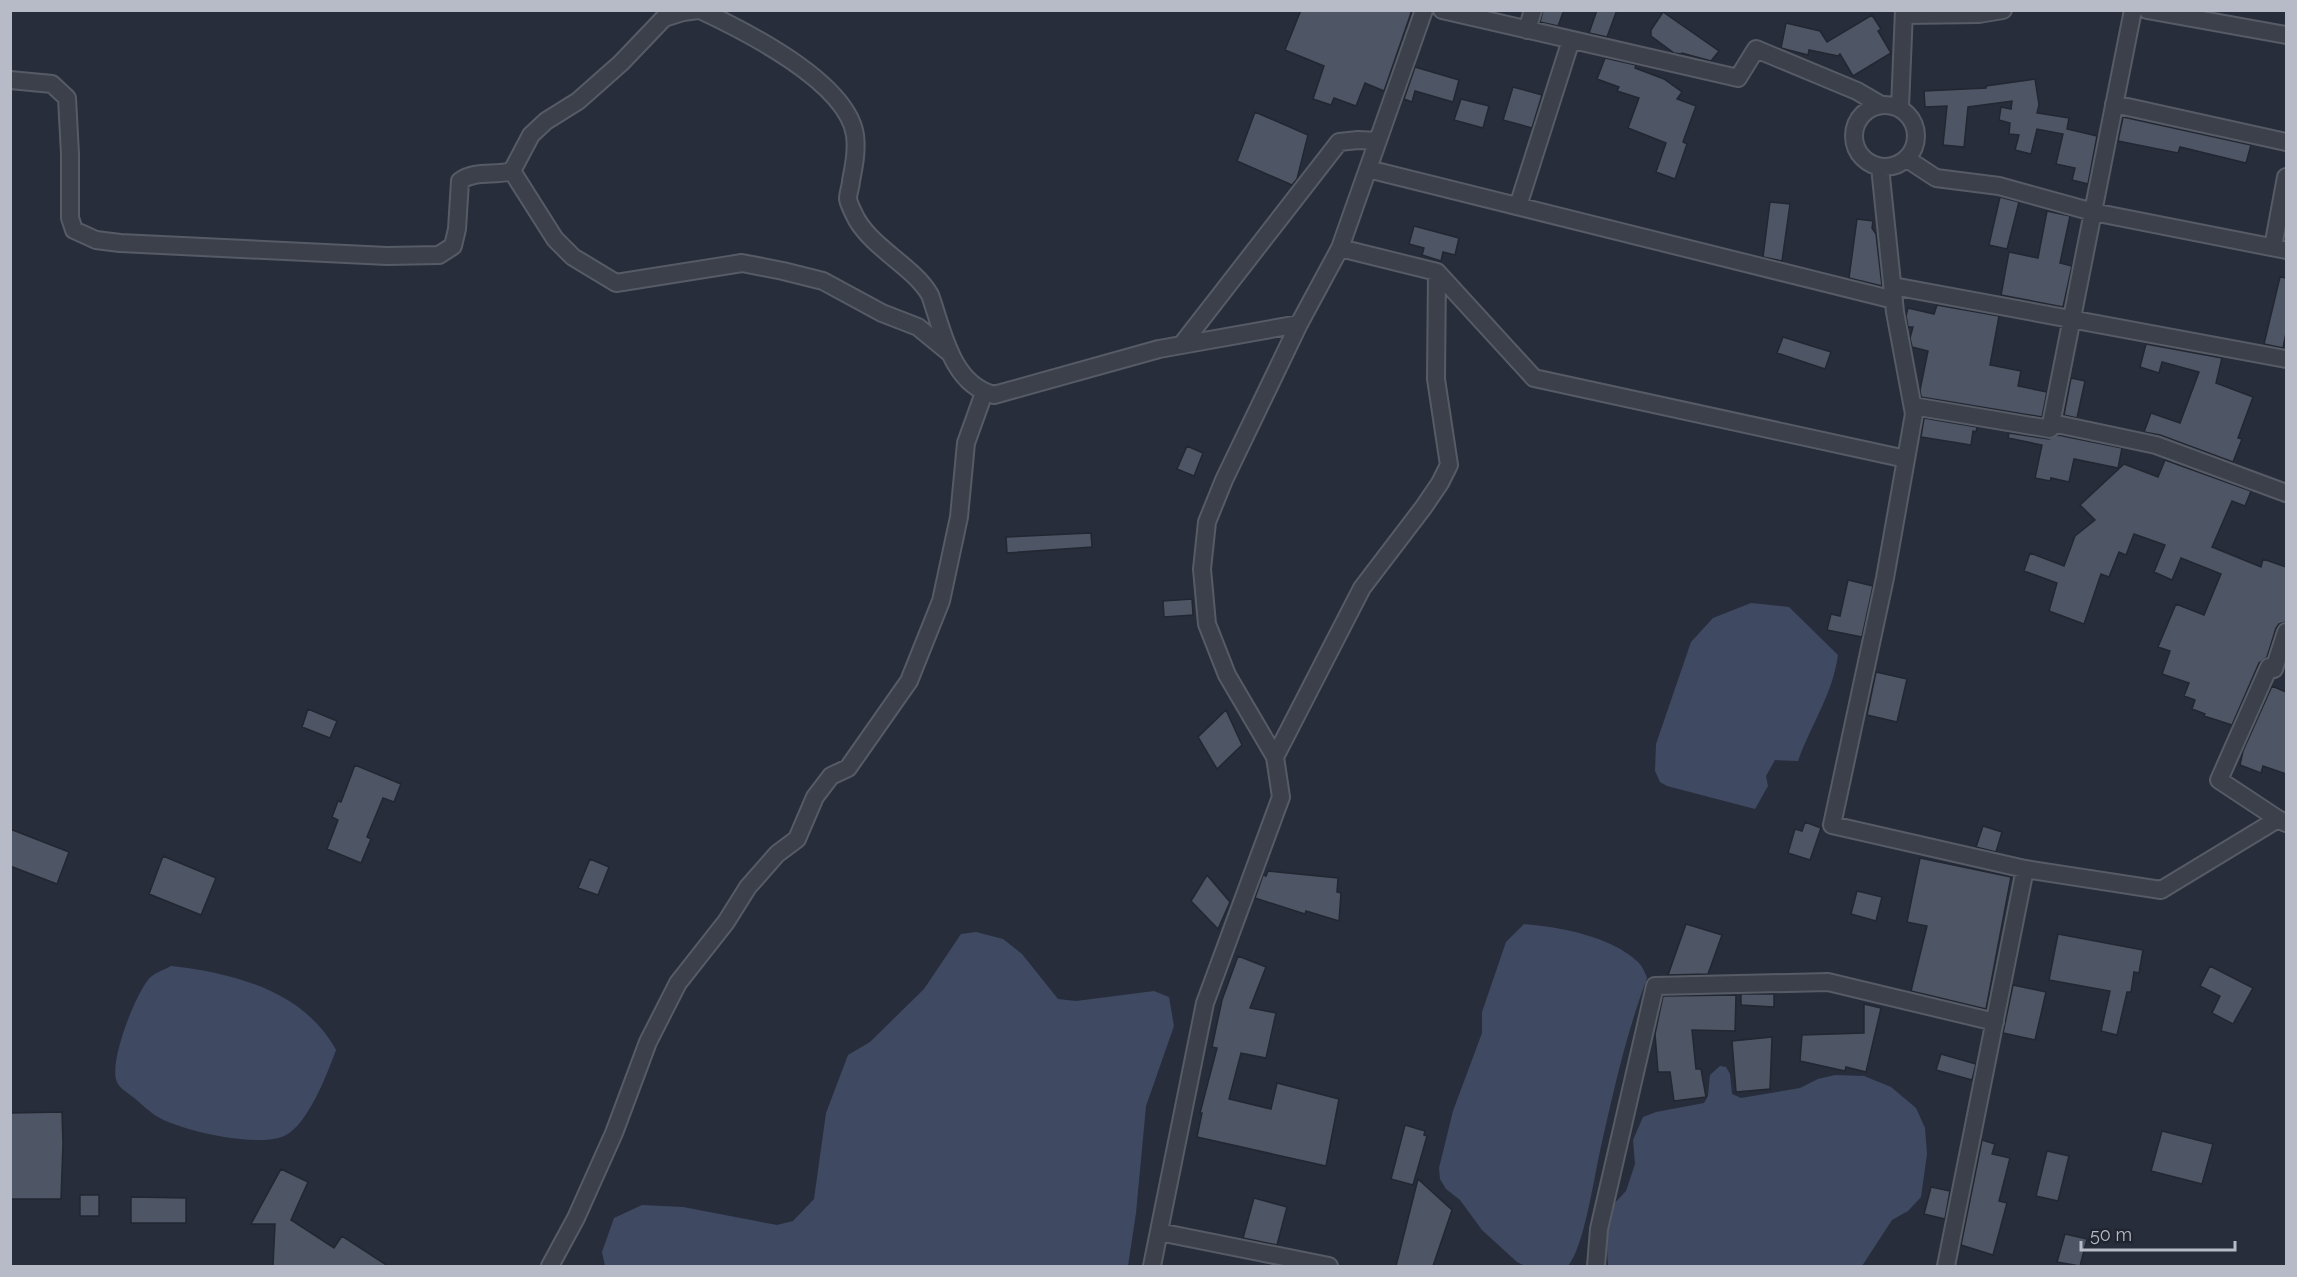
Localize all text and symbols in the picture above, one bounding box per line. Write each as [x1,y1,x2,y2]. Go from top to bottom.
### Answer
scale bar [2081,1214,2236,1252]
text: 50 m [2090,1224,2132,1245]

